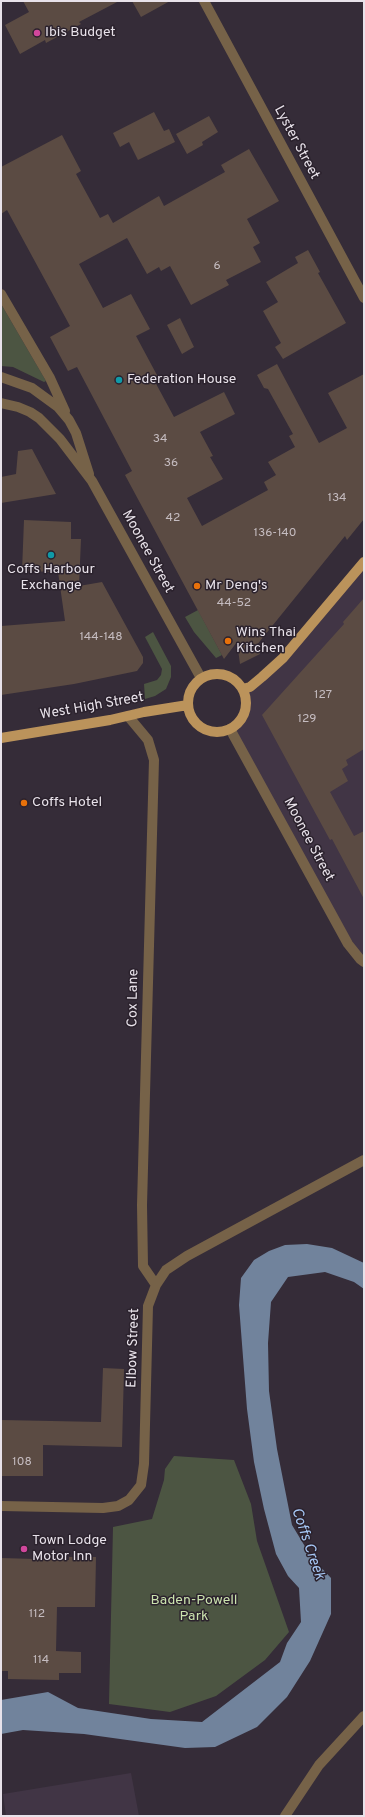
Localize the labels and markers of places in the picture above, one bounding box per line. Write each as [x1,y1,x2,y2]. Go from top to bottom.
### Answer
place label: Ibis Budget [45,25,116,41]
marker: Ibis Budget [32,28,42,38]
place label: Federation House [127,372,236,388]
marker: Federation House [114,375,124,385]
marker: Coffs Harbour Exchange [46,550,56,560]
place label: Coffs Harbour Exchange [7,562,95,594]
place label: Mr Deng's [205,578,268,594]
marker: Mr Deng's [192,581,202,591]
place label: Wins Thai Kitchen [236,625,296,658]
marker: Wins Thai Kitchen [223,636,233,646]
place label: Coffs Hotel [32,795,102,811]
marker: Coffs Hotel [19,798,29,808]
place label: Town Lodge Motor Inn [32,1533,107,1566]
marker: Town Lodge Motor Inn [19,1544,29,1554]

